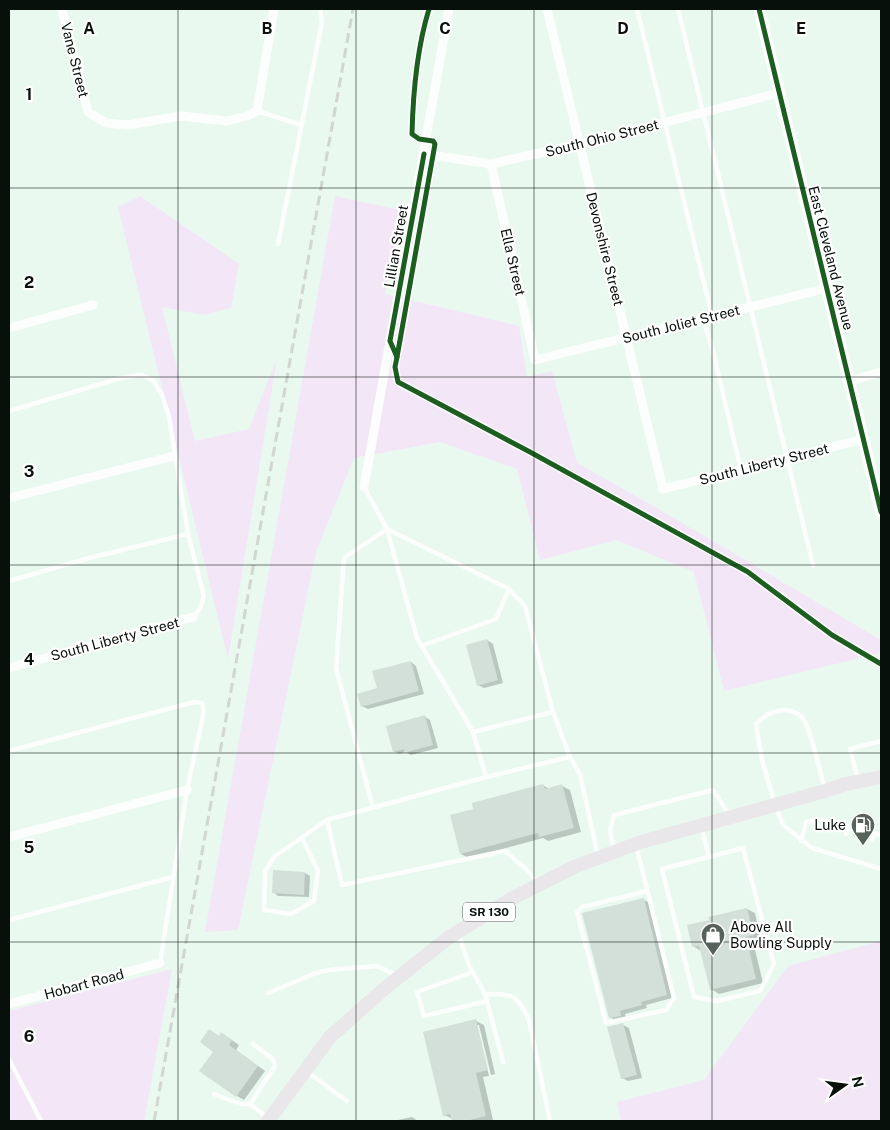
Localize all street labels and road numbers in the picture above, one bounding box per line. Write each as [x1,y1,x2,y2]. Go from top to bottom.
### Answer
street label: Vane Street [58,21,92,99]
street label: South Ohio Street [544,116,660,160]
street label: East Cleveland Avenue [805,184,857,332]
street label: Devonshire Street [583,191,627,307]
street label: Lillian Street [381,204,411,288]
street label: Ella Street [497,227,529,297]
street label: South Joliet Street [621,302,741,346]
street label: South Liberty Street [698,440,830,488]
street label: South Liberty Street [49,614,181,664]
road number: SR 130 [463,902,515,922]
street label: Hobart Road [42,966,126,1002]

